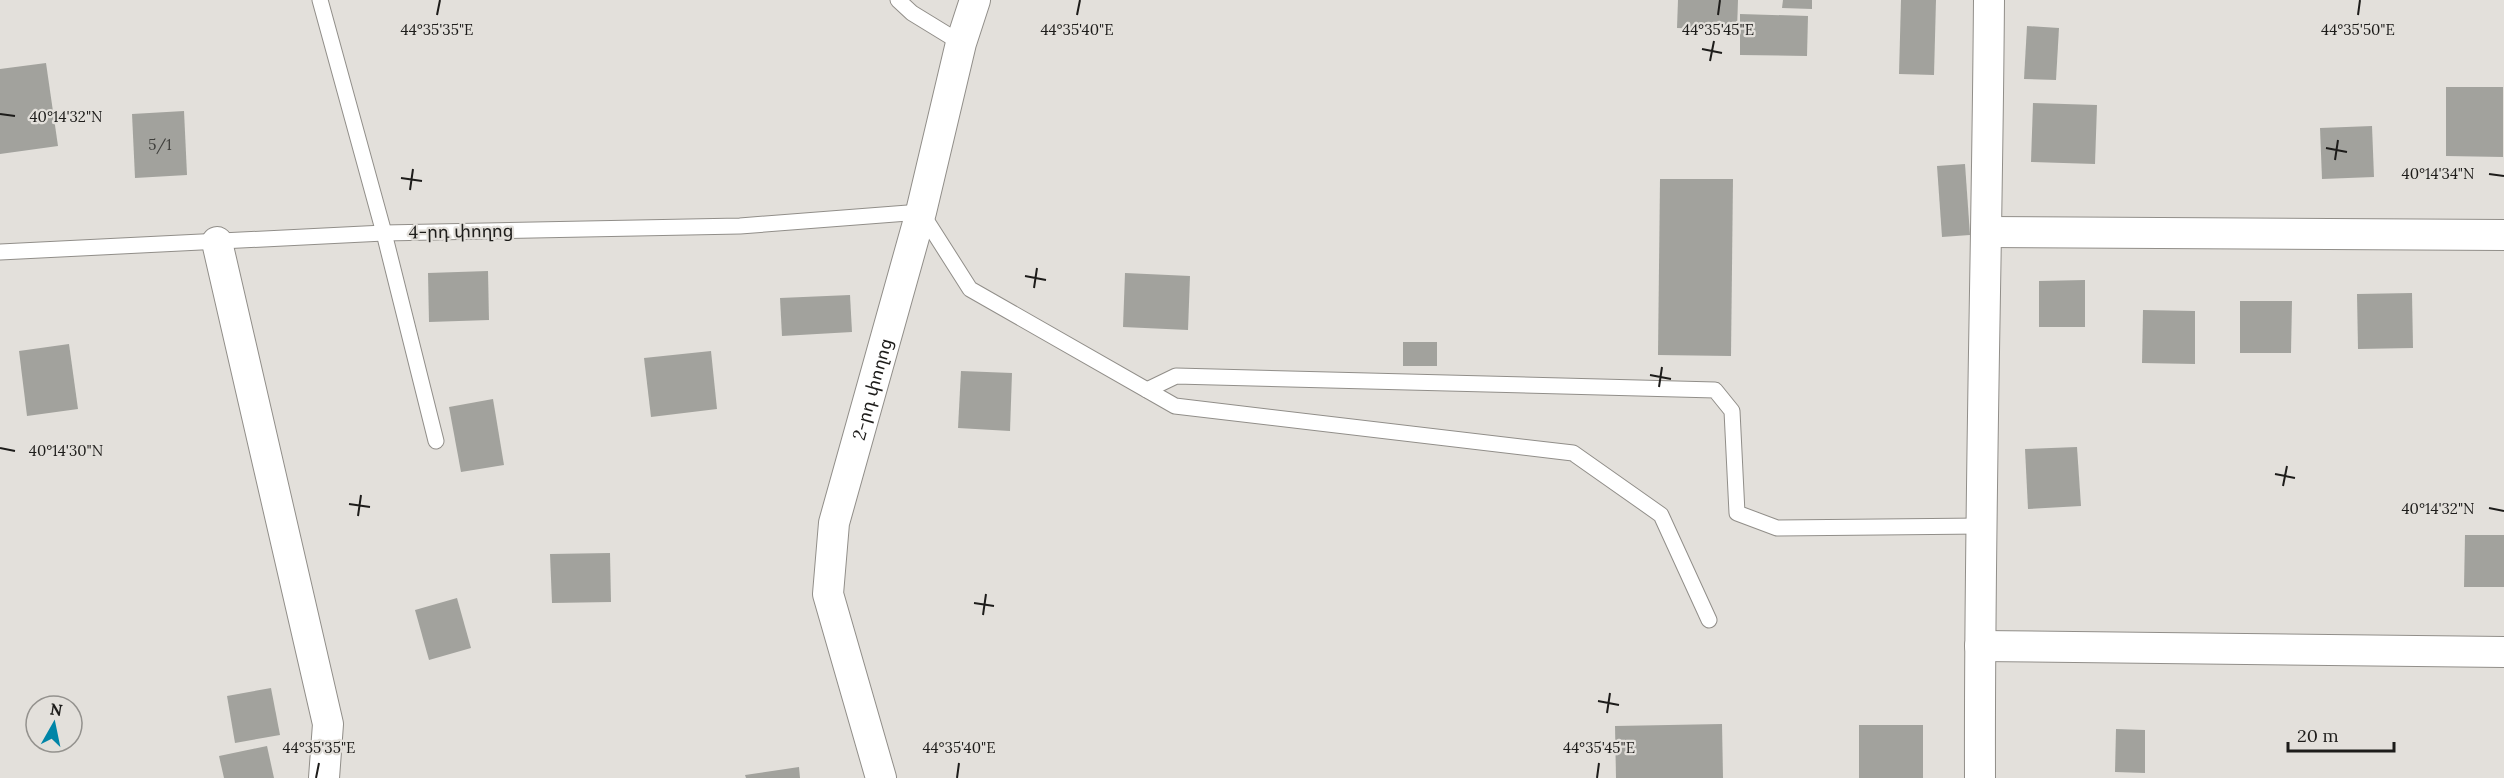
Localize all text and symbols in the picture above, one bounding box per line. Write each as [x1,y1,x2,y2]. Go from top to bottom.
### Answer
text: 44°35'35"E [401,20,473,39]
text: 44°35'40"E [1040,20,1114,39]
text: 44°35'45"E [1682,20,1754,39]
text: 44°35'50"E [2321,20,2395,39]
text: 40°14'32"N [29,107,103,126]
house number: 5/1 [148,135,172,155]
text: 40°14'34"N [2402,164,2474,183]
street label: 4-րդ փողոց [408,219,514,243]
street label: 2-րդ փողոց [846,335,897,442]
text: 40°14'30"N [29,441,103,460]
text: 40°14'32"N [2401,499,2475,518]
north arrow [24,694,84,754]
text: N [49,698,64,720]
scale bar [2288,715,2394,753]
text: 20 m [2297,724,2339,747]
text: 44°35'35"E [283,738,355,757]
text: 44°35'40"E [922,738,996,757]
text: 44°35'45"E [1563,738,1635,757]

